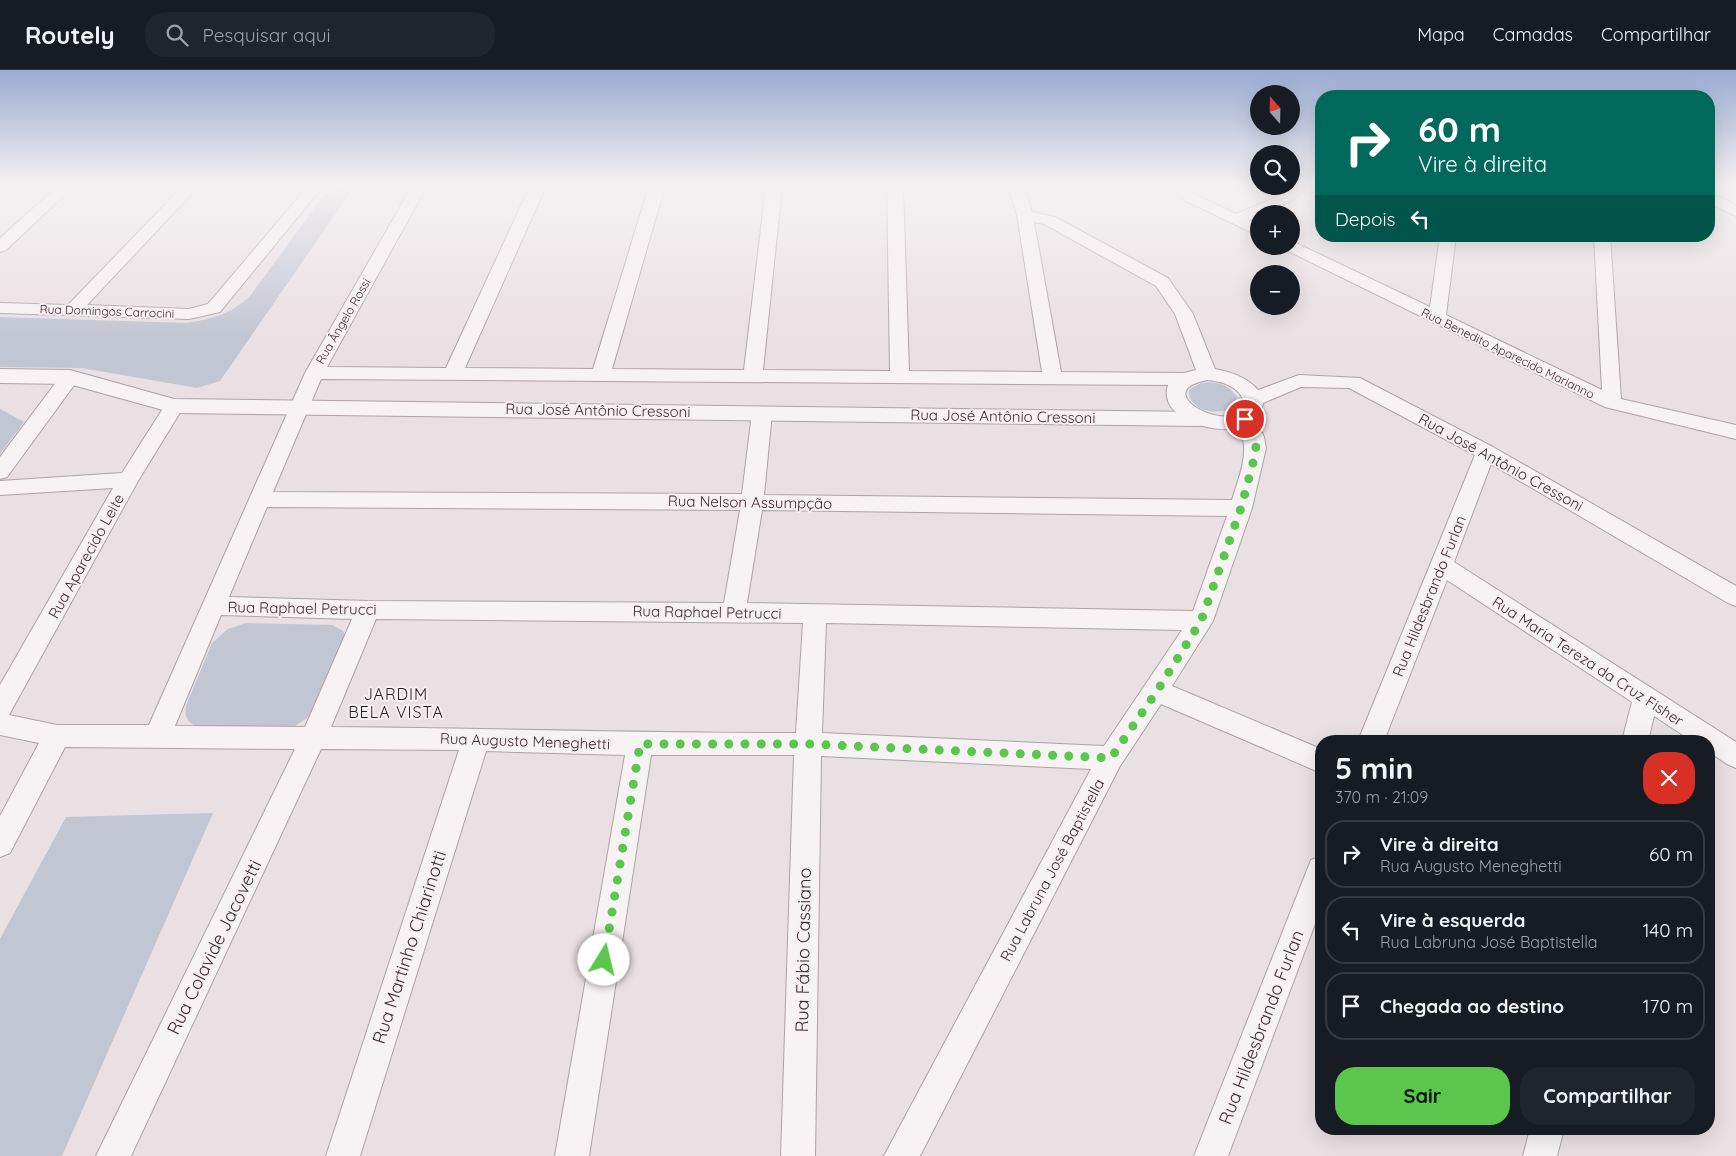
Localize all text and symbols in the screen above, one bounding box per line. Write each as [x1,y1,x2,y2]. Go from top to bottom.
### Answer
search box [145,12,495,57]
text: Routely [25,20,115,50]
icon: search [163,21,191,49]
text: Pesquisar aqui [203,23,331,47]
text: Mapa [1417,23,1465,46]
text: Camadas [1493,23,1573,46]
text: Compartilhar [1601,23,1711,46]
north arrow [1250,85,1300,135]
map controls [1250,85,1300,315]
text: 60 m [1418,107,1501,151]
icon: right [1335,110,1400,175]
button: search [1250,145,1300,195]
text: Vire à direita [1418,150,1547,178]
button: + [1250,205,1300,255]
icon: left [1406,205,1434,233]
text: Depois [1335,207,1396,231]
button: − [1250,265,1300,315]
street label: Rua Ângelo Rossi [312,276,374,366]
street label: Rua Domingos Carrocini [39,301,175,321]
street label: Rua Benedito Aparecido Marianno [1419,304,1597,402]
pin [1224,398,1266,440]
street label: Rua José Antônio Cressoni [505,399,691,421]
street label: Rua José Antônio Cressoni [910,405,1096,427]
icon: arrive [1231,405,1259,433]
street label: Rua José Antônio Cressoni [1415,409,1587,515]
street label: Rua Aparecido Leite [44,490,128,622]
street label: Rua Nelson Assumpção [668,491,832,513]
street label: Rua Hildesbrando Furlan [1388,513,1470,679]
street label: Rua Maria Tereza da Cruz Fisher [1489,592,1687,730]
street label: Rua Raphael Petrucci [227,597,377,619]
street label: Rua Raphael Petrucci [632,601,782,623]
district label: JARDIM BELA VISTA [348,684,444,722]
street label: Rua Augusto Meneghetti [440,729,610,753]
text: 5 min [1335,749,1413,787]
button: close [1643,752,1695,804]
street label: Rua Labruna José Baptistella [996,776,1108,964]
text: 370 m · 21:09 [1335,787,1428,807]
text: Vire à direita [1380,832,1499,856]
icon: right [1337,840,1365,868]
text: 60 m [1649,842,1693,866]
street label: Rua Martinho Chiarinotti [367,847,451,1047]
street label: Rua Colavide Jacovetti [162,856,266,1038]
text: Rua Augusto Meneghetti [1380,856,1562,876]
street label: Rua Fábio Cassiano [790,867,816,1033]
text: Vire à esquerda [1380,908,1525,932]
icon: left [1337,916,1365,944]
text: 140 m [1642,918,1693,942]
street label: Rua Hildesbrando Furlan [1213,927,1309,1127]
text: Rua Labruna José Baptistella [1380,932,1598,952]
position arrow [577,933,629,985]
icon: arrive [1337,992,1365,1020]
text: Chegada ao destino [1380,994,1564,1018]
text: 170 m [1642,994,1693,1018]
button: Sair [1335,1067,1510,1125]
button: Compartilhar [1520,1067,1695,1125]

